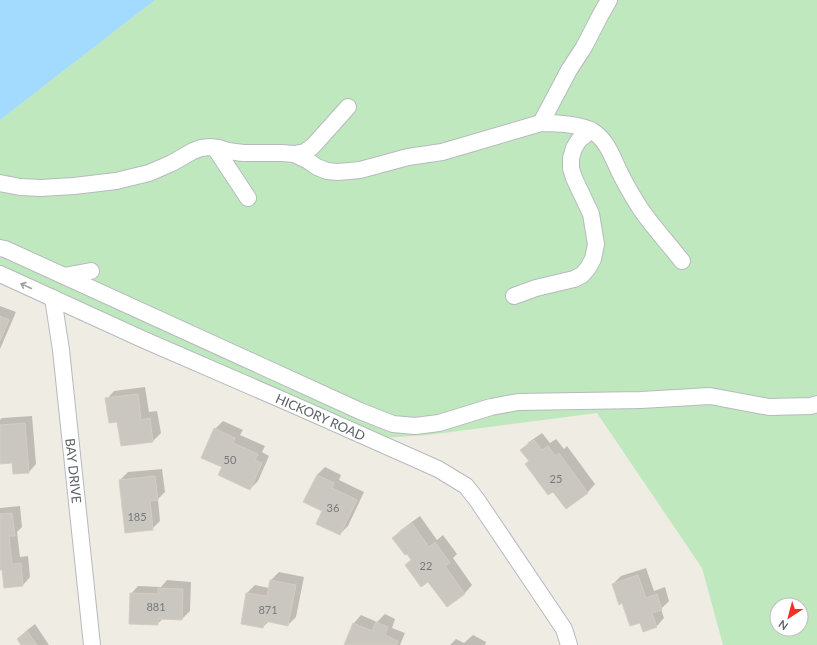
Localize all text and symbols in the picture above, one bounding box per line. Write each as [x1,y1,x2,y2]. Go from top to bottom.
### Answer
one-way arrow [21,281,33,289]
street label: HICKORY ROAD [273,390,368,444]
street label: BAY DRIVE [62,437,85,504]
house number: 50 [224,453,237,466]
house number: 25 [550,472,562,485]
house number: 36 [327,501,339,514]
house number: 185 [127,510,147,523]
house number: 22 [420,559,432,572]
north arrow [769,597,809,637]
house number: 881 [146,600,166,613]
house number: 871 [258,603,278,616]
text: N [776,618,790,633]

